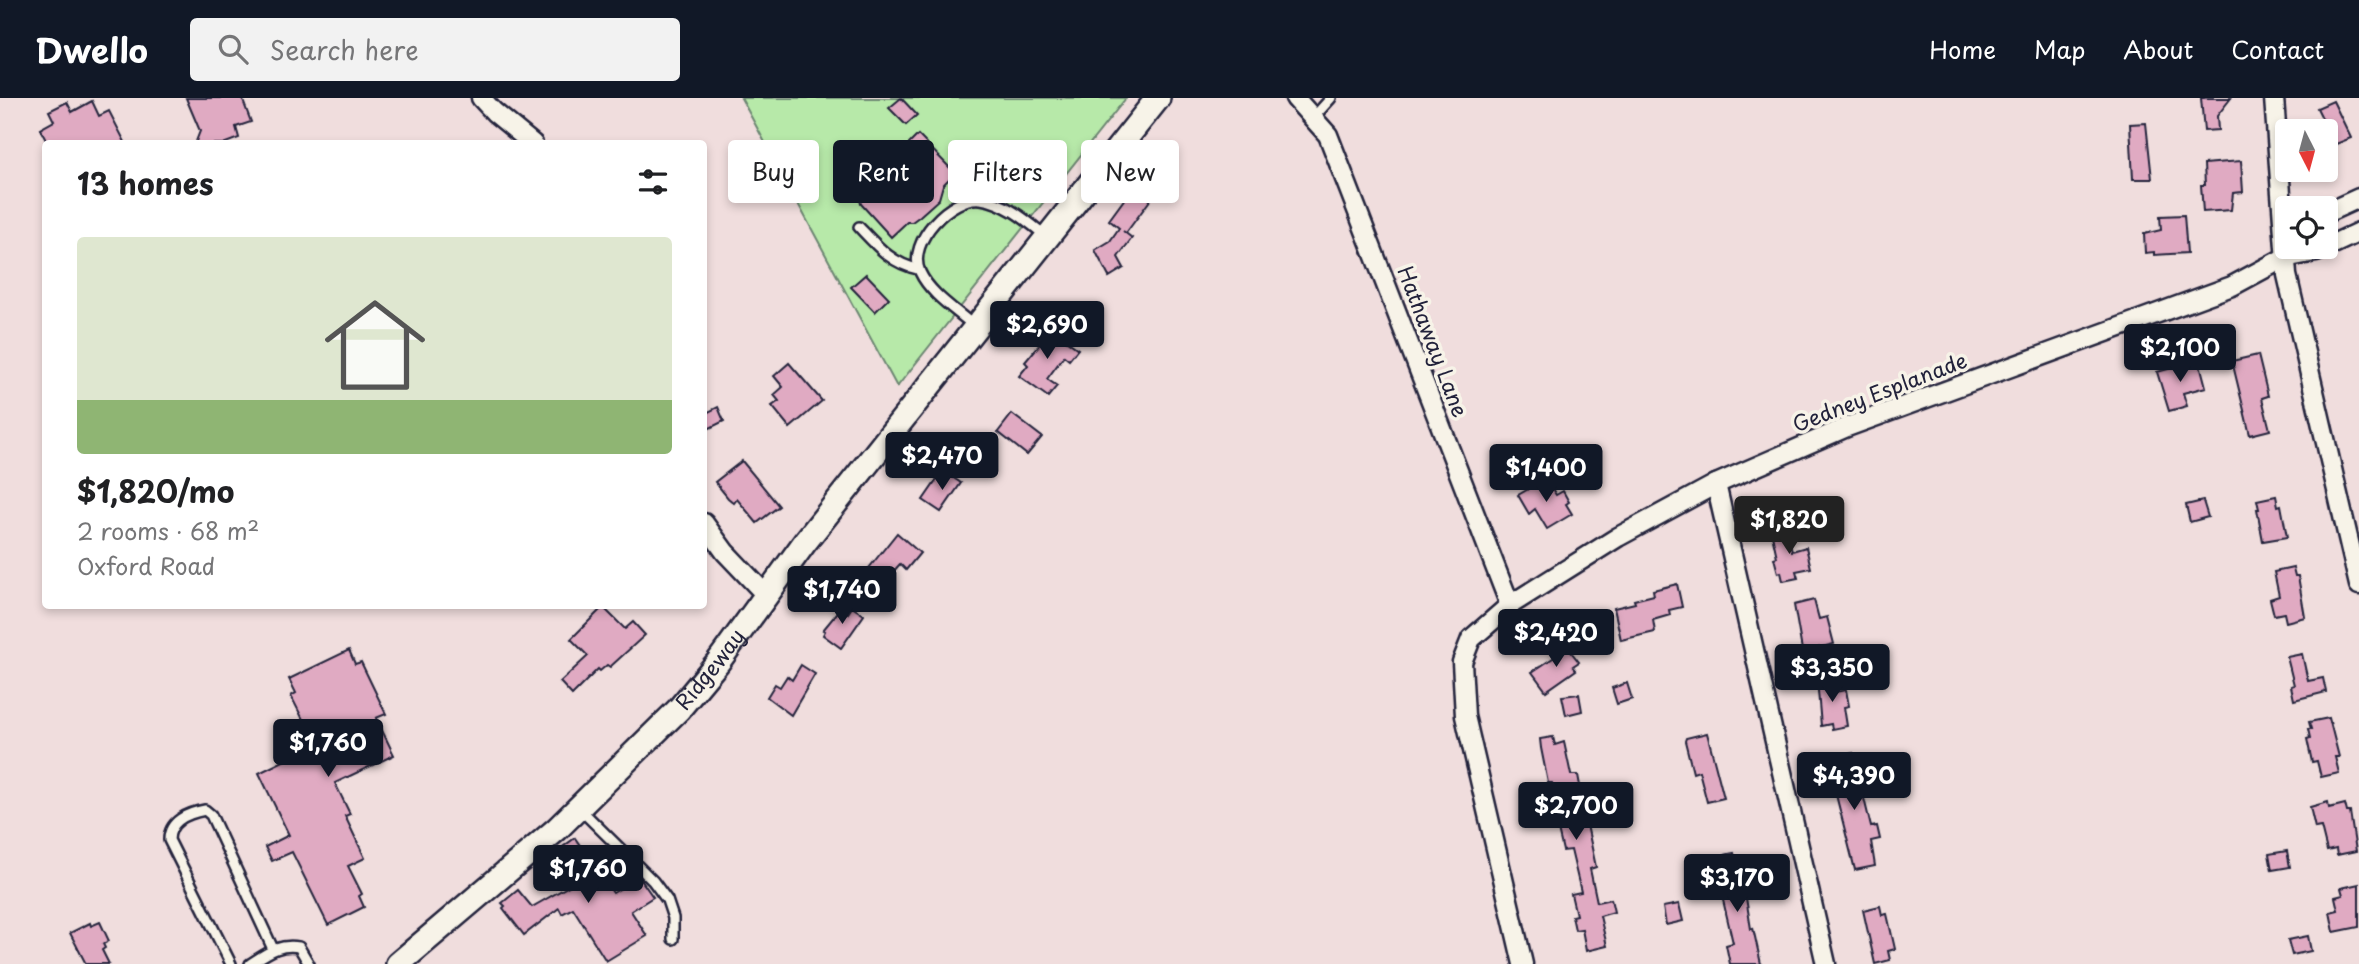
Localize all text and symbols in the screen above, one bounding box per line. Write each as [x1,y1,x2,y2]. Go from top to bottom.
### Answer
search box [190,18,680,81]
text: Dwello [35,24,148,74]
icon: search [214,30,252,68]
text: Search here [270,30,419,69]
text: Home [1929,31,1996,67]
text: Map [2034,31,2085,67]
text: About [2123,31,2193,67]
text: Contact [2231,31,2324,67]
north arrow [2275,119,2338,182]
map controls [2275,119,2338,259]
chip: Buy [728,140,819,203]
chip: Rent [833,140,934,203]
chip: Filters [948,140,1067,203]
chip: New [1081,140,1179,203]
text: 13 homes [77,160,214,205]
icon: filters [634,163,672,201]
button: locate [2275,196,2338,259]
street label: Hathaway Lane [1390,261,1477,421]
icon: home [312,282,438,408]
pin: $2,690 [990,302,1104,361]
text: $2,690 [1006,306,1088,341]
pin: $2,100 [2123,324,2237,384]
text: $2,100 [2140,329,2220,364]
street label: Gedney Esplanade [1787,343,1971,439]
pin: $2,470 [885,432,999,492]
text: $2,470 [901,437,983,472]
pin: $1,400 [1489,444,1603,504]
text: $1,400 [1505,449,1587,484]
text: $1,820/mo [77,468,234,513]
pin: $1,820 [1732,496,1846,556]
text: $1,820 [1750,501,1828,536]
text: 2 rooms · 68 m² [77,513,259,548]
text: Oxford Road [77,548,215,583]
pin: $1,740 [785,566,899,626]
text: $1,740 [803,571,881,606]
pin: $2,420 [1499,610,1613,669]
text: $2,420 [1514,614,1598,649]
street label: Ridgeway [666,621,751,716]
pin: $3,350 [1775,644,1889,704]
text: $3,350 [1791,649,1873,684]
pin: $1,760 [271,720,385,779]
text: $1,760 [289,724,367,759]
pin: $4,390 [1797,752,1911,812]
text: $4,390 [1813,757,1895,792]
pin: $2,700 [1519,782,1633,842]
text: $2,700 [1534,787,1618,822]
pin: $1,760 [531,846,645,905]
text: $1,760 [549,850,627,885]
pin: $3,170 [1680,854,1794,914]
text: $3,170 [1700,859,1774,894]

